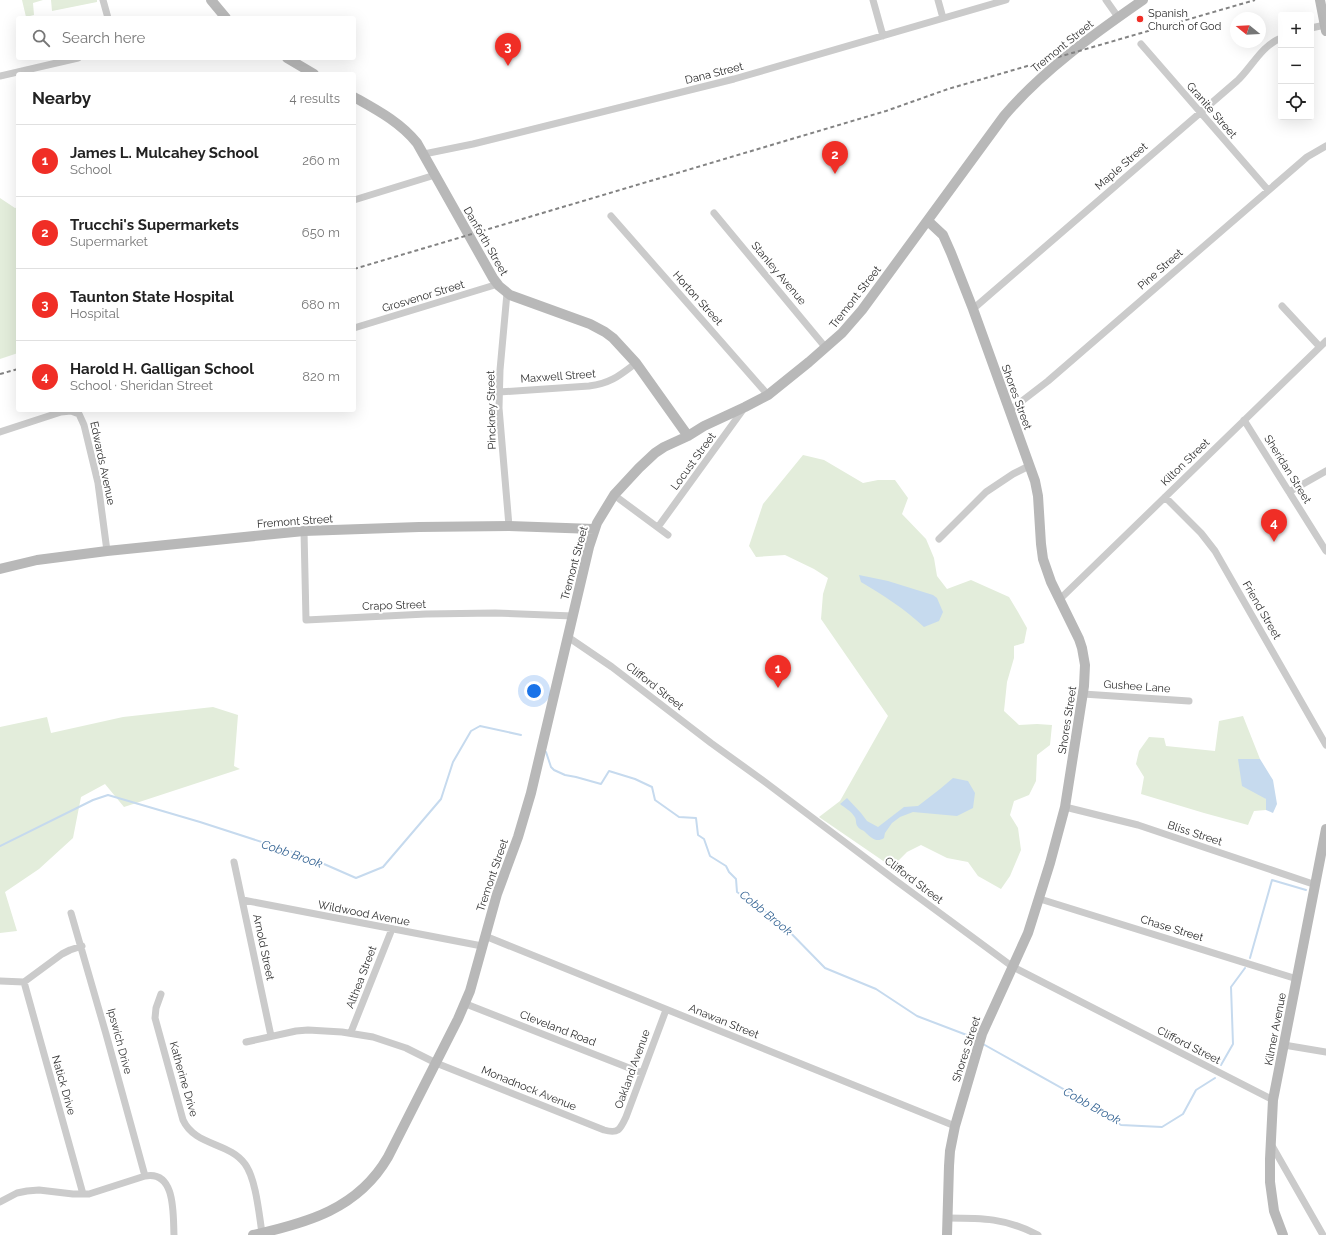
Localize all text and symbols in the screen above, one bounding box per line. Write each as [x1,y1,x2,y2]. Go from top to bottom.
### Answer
place label: Spanish Church of God [1148,7,1221,33]
north arrow [1230,12,1266,48]
map controls [1278,12,1314,120]
button: + [1278,12,1314,48]
marker: Spanish Church of God [1135,14,1145,24]
search box [16,16,356,60]
street label: Tremont Street [1029,17,1096,75]
icon: search [30,27,52,49]
text: Search here [62,29,145,47]
pin: 3 [495,33,521,66]
button: − [1278,48,1314,84]
street label: Dana Street [684,60,745,87]
street label: Granite Street [1184,80,1240,141]
button: locate [1278,84,1314,120]
text: Nearby [32,88,91,108]
text: 4 results [289,91,340,106]
street label: Maple Street [1092,140,1150,193]
pin: 2 [822,141,848,174]
text: James L. Mulcahey School [70,144,259,162]
text: 1 [42,153,48,168]
text: 260 m [302,153,340,168]
text: School [70,162,112,177]
street label: Danforth Street [461,204,511,278]
text: Trucchi's Supermarkets [70,216,239,234]
text: 2 [41,225,49,240]
text: 650 m [302,225,340,240]
text: Supermarket [70,234,148,249]
street label: Stanley Avenue [748,239,809,308]
street label: Pine Street [1135,246,1186,292]
street label: Tremont Street [827,263,884,331]
street label: Horton Street [670,269,726,328]
street label: Grosvenor Street [380,278,466,315]
text: Taunton State Hospital [70,288,234,306]
text: 3 [41,297,49,312]
text: 680 m [301,297,340,312]
text: Hospital [70,306,119,321]
text: Harold H. Galligan School [70,360,254,378]
street label: Shores Street [999,363,1034,432]
street label: Maxwell Street [520,367,596,386]
text: 4 [41,369,49,384]
text: 820 m [302,369,340,384]
street label: Pinckney Street [484,370,499,450]
text: School · Sheridan Street [70,378,213,393]
street label: Edwards Avenue [87,420,118,507]
street label: Locust Street [668,430,719,493]
street label: Sheridan Street [1261,433,1314,506]
street label: Kilton Street [1158,436,1212,489]
pin: 4 [1261,509,1287,542]
street label: Fremont Street [257,512,334,531]
street label: Tremont Street [558,525,591,601]
street label: Friend Street [1240,579,1284,642]
street label: Crapo Street [362,598,427,613]
pin: 1 [765,655,791,688]
street label: Clifford Street [623,660,686,713]
street label: Gushee Lane [1103,678,1171,695]
your location [524,681,544,701]
street label: Shores Street [1056,685,1079,755]
street label: Bliss Street [1166,819,1224,849]
water label: Cobb Brook [260,837,325,871]
street label: Tremont Street [474,837,511,913]
street label: Clifford Street [882,854,946,907]
water label: Cobb Brook [737,887,796,939]
street label: Wildwood Avenue [317,898,412,929]
street label: Arnold Street [250,913,277,982]
street label: Chase Street [1139,913,1205,944]
street label: Althea Street [344,944,380,1010]
street label: Kilmer Avenue [1262,991,1289,1067]
street label: Anawan Street [687,1002,761,1041]
street label: Ipswich Drive [104,1007,135,1076]
street label: Cleveland Road [518,1008,598,1049]
street label: Shores Street [950,1014,983,1084]
street label: Clifford Street [1155,1024,1223,1067]
street label: Oakland Avenue [612,1027,653,1111]
street label: Katherine Drive [167,1040,201,1119]
street label: Natick Drive [49,1054,78,1117]
street label: Monadnock Avenue [479,1063,579,1114]
water label: Cobb Brook [1061,1084,1124,1128]

